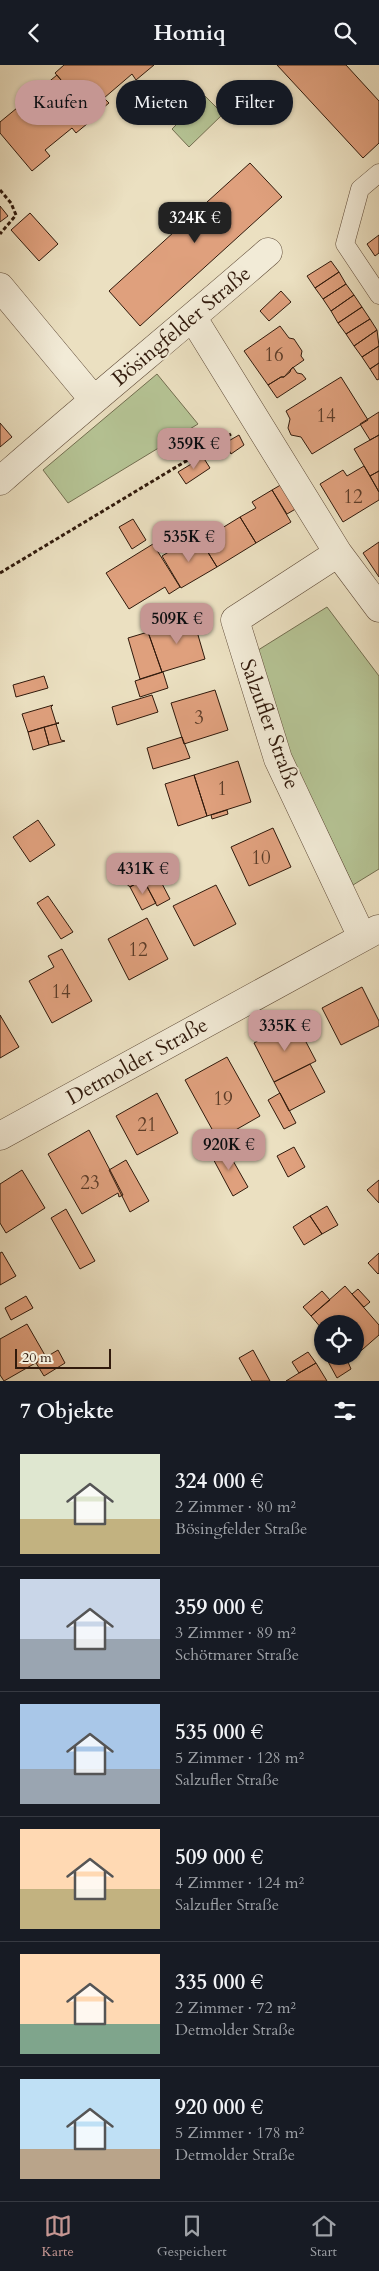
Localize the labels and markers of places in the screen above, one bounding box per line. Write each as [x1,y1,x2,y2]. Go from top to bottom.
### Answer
pin: 324K € [154,201,236,244]
pin: 359K € [153,427,235,470]
pin: 535K € [148,521,230,563]
pin: 509K € [136,603,218,645]
pin: 431K € [102,853,184,895]
pin: 335K € [244,1009,326,1052]
pin: 920K € [188,1129,270,1171]

